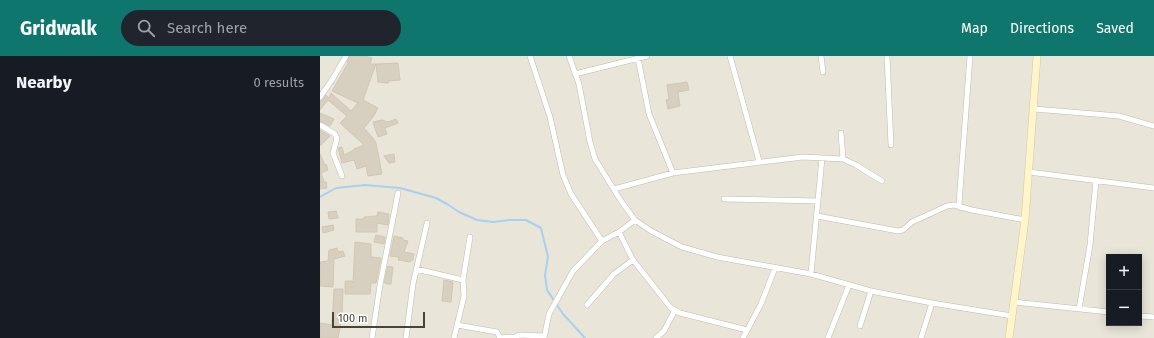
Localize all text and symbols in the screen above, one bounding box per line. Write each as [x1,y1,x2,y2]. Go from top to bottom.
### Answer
search box [121,10,401,46]
text: Gridwalk [20,17,97,40]
icon: search [135,17,157,39]
text: Search here [167,19,247,37]
text: Map [961,20,988,37]
text: Directions [1010,20,1074,37]
text: Saved [1096,20,1134,37]
text: Nearby [16,72,71,93]
text: 0 results [253,75,304,90]
map controls [1106,254,1142,326]
button: + [1106,254,1142,290]
button: − [1106,290,1142,326]
scale bar [332,310,425,329]
text: 100 m [338,312,367,325]

